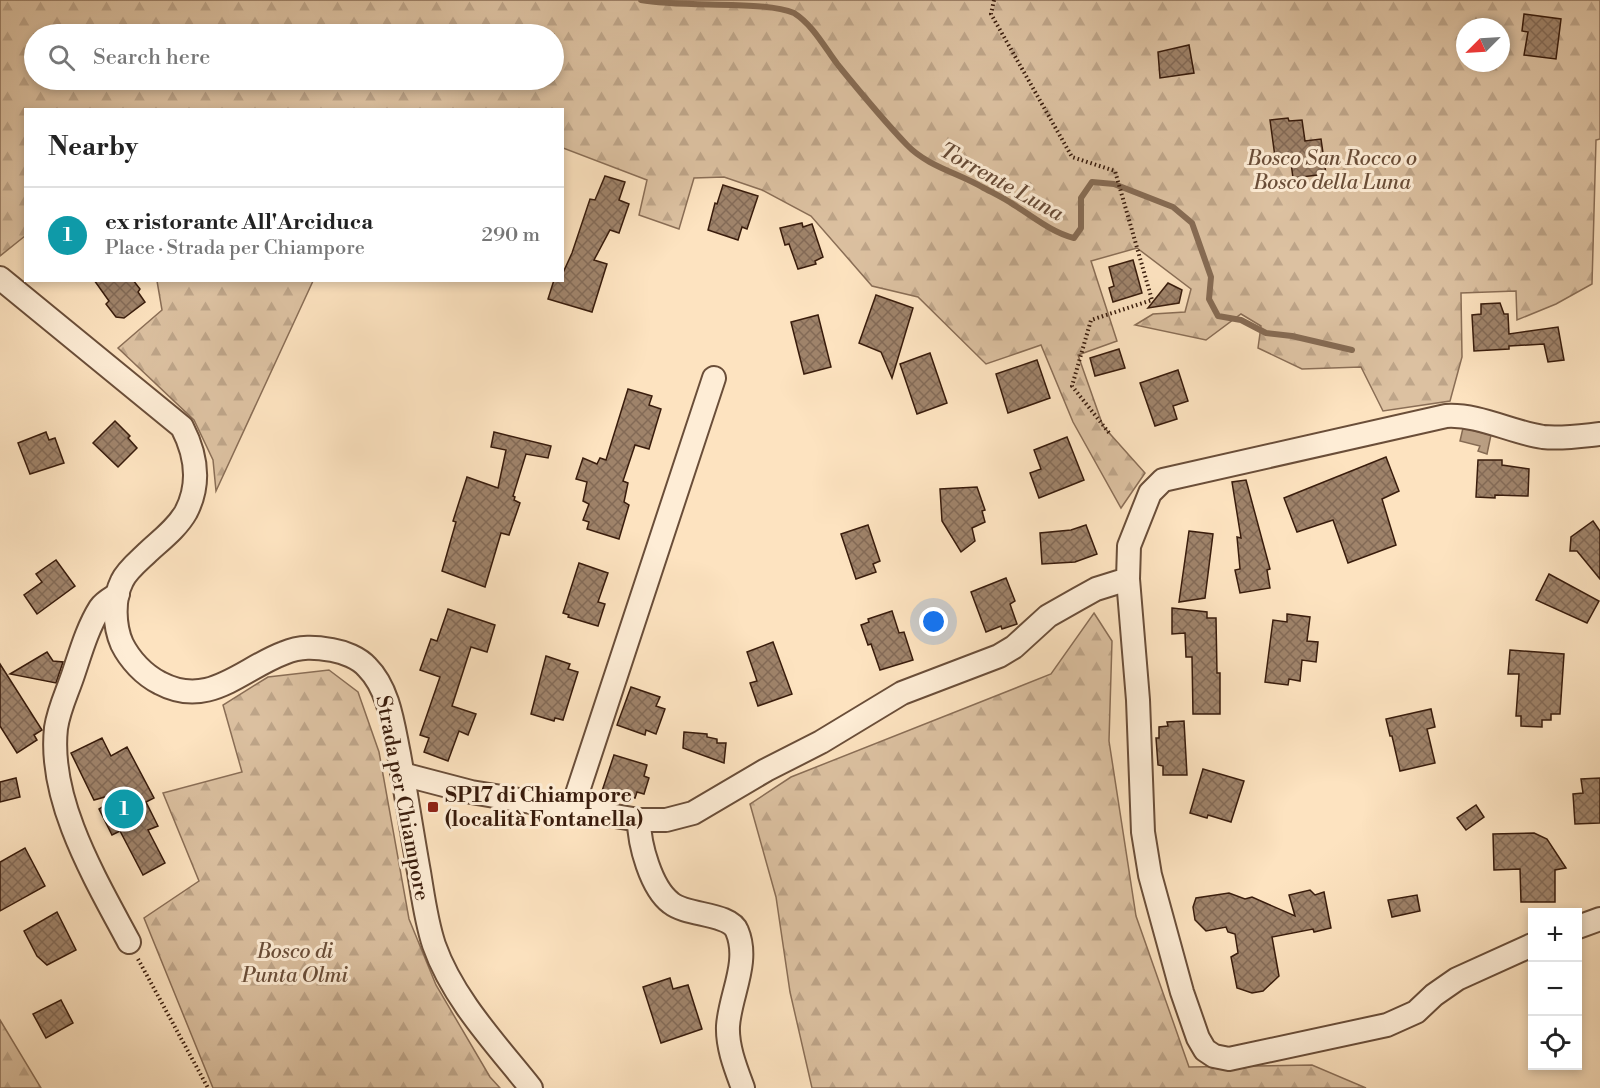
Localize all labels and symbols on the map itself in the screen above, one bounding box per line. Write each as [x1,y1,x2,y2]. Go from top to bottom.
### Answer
north arrow [1456,18,1510,72]
water label: Torrente Luna [934,137,1069,228]
park label: Bosco San Rocco o Bosco della Luna [1246,146,1417,196]
your location [919,607,948,636]
street label: Strada per Chiampore [369,693,435,903]
place label: SP17 di Chiampore (località Fontanella) [445,783,643,833]
pin: 1 [104,786,144,832]
marker: SP17 di Chiampore (località Fontanella) [426,800,440,814]
park label: Bosco di Punta Olmi [241,939,349,989]

